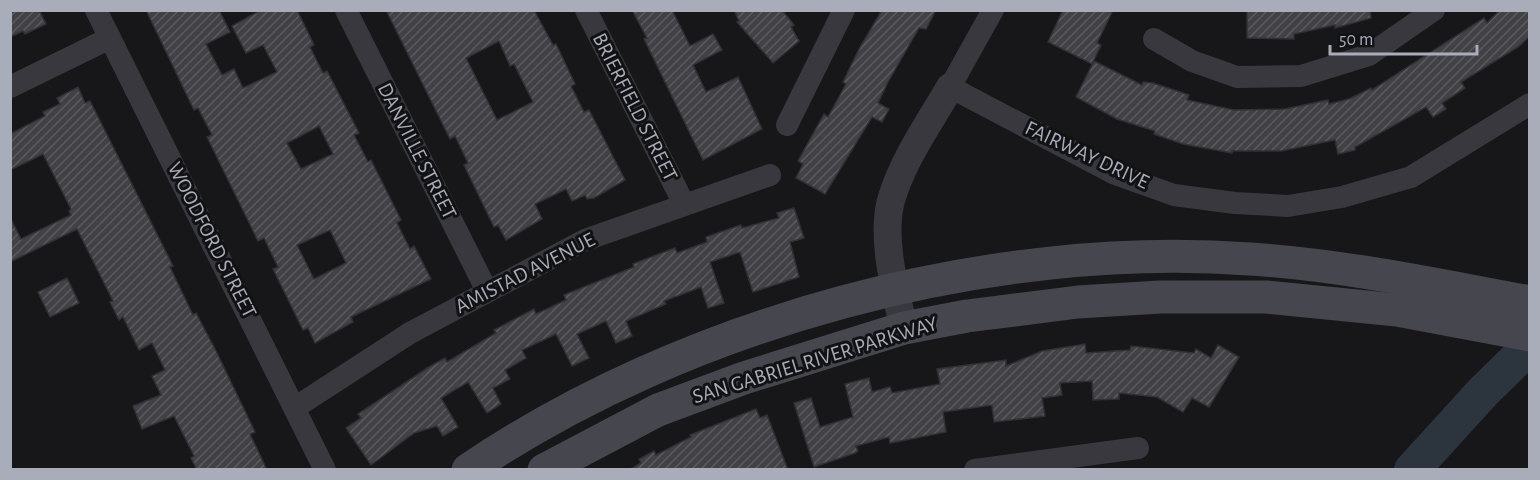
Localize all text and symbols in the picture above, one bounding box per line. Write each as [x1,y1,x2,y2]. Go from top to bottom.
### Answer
scale bar [1330,18,1477,56]
street label: BRIERFIELD STREET [589,30,681,184]
text: 50 m [1339,31,1373,49]
street label: DANVILLE STREET [374,79,460,223]
street label: FAIRWAY DRIVE [1022,117,1152,193]
street label: WOODFORD STREET [164,159,260,321]
street label: AMISTAD AVENUE [452,229,598,317]
street label: SAN GABRIEL RIVER PARKWAY [690,313,940,407]

